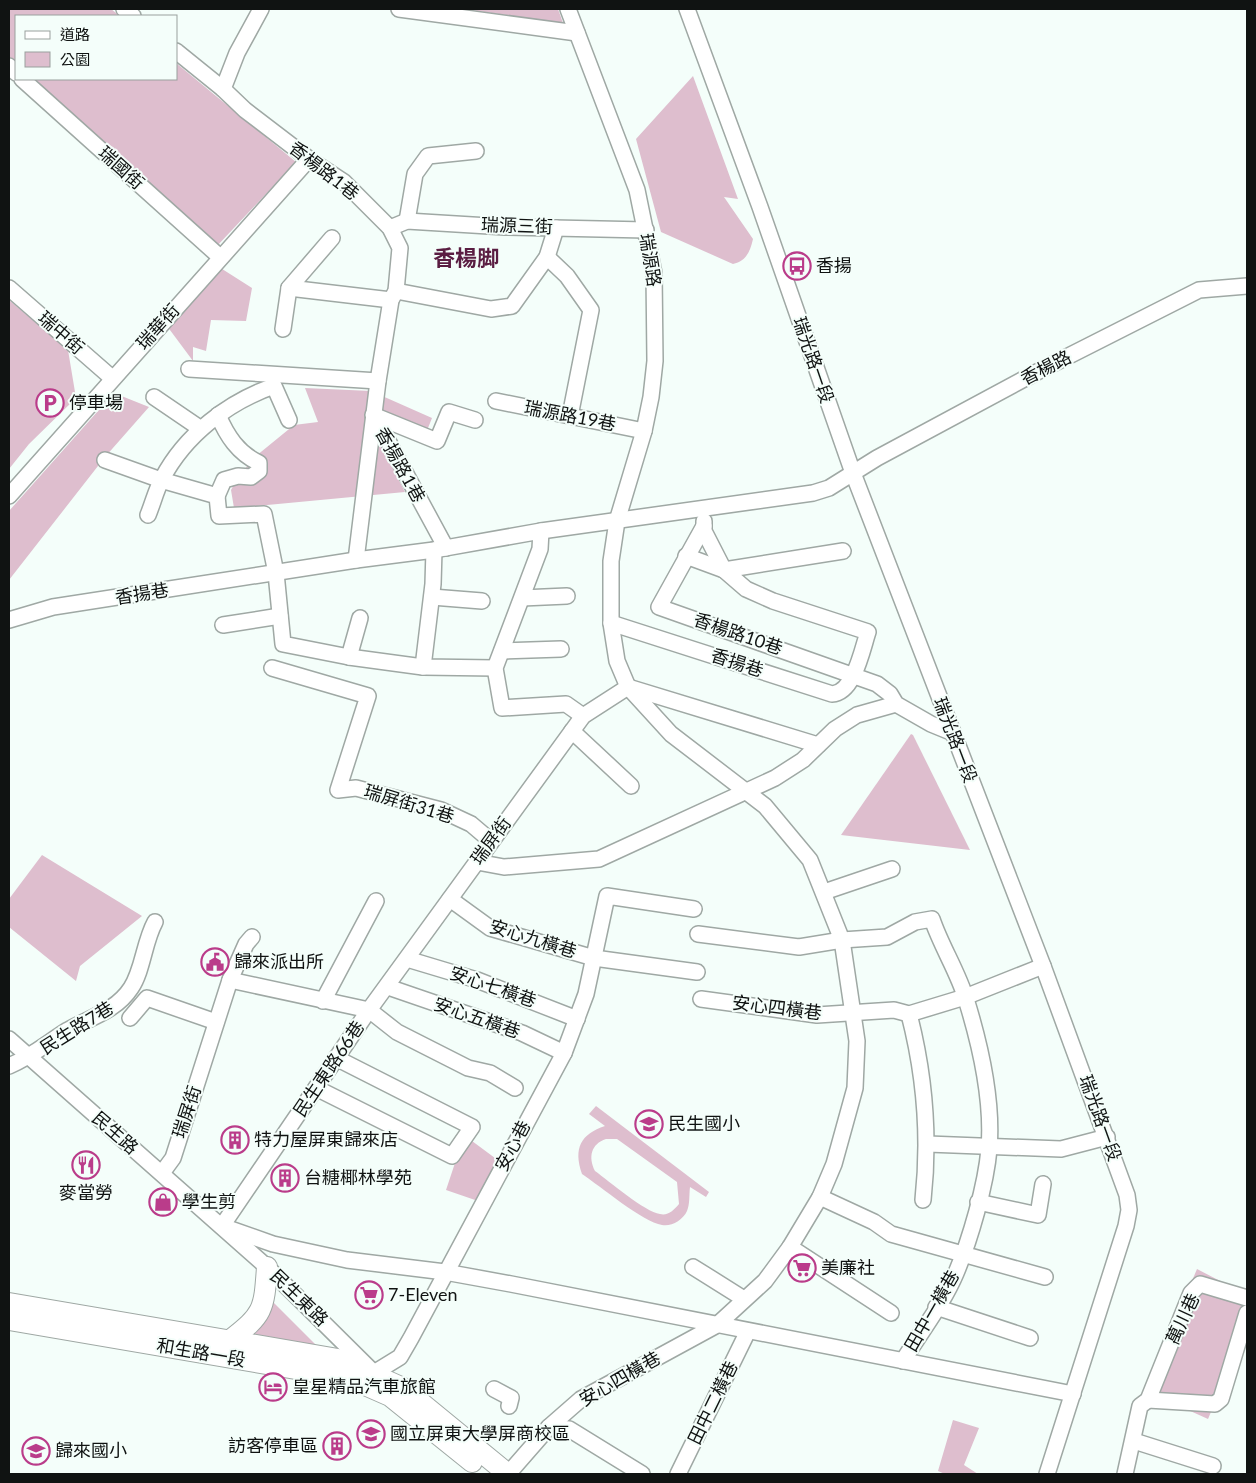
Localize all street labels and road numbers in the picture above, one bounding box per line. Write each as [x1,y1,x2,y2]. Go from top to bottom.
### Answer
street label: 香楊路1巷 [285,136,364,204]
street label: 瑞國街 [94,141,149,193]
street label: 瑞源三街 [481,213,553,237]
street label: 瑞源路 [636,231,666,288]
street label: 瑞華街 [131,299,183,354]
street label: 瑞中街 [34,306,89,358]
street label: 瑞光路一段 [789,314,839,406]
street label: 香楊路 [1016,345,1075,389]
street label: 瑞源路19巷 [522,395,618,435]
street label: 香揚路1巷 [371,423,430,506]
street label: 香揚巷 [113,578,170,608]
street label: 香楊路10巷 [691,608,786,659]
street label: 香揚巷 [708,643,766,681]
street label: 瑞光路一段 [930,694,982,786]
street label: 瑞屏街31巷 [362,779,457,827]
street label: 瑞屏街 [465,812,515,869]
street label: 安心九橫巷 [487,914,580,962]
street label: 安心七橫巷 [447,961,539,1011]
street label: 安心四橫巷 [731,991,823,1023]
street label: 安心五橫巷 [431,992,523,1042]
street label: 民生路7巷 [36,996,117,1058]
street label: 民生東路66巷 [288,1016,368,1121]
street label: 瑞光路一段 [1075,1072,1127,1164]
street label: 瑞屏街 [167,1083,205,1141]
street label: 民生路 [88,1106,143,1158]
street label: 安心巷 [490,1117,535,1175]
street label: 民生東路 [266,1264,333,1330]
street label: 田中一橫巷 [899,1266,963,1355]
street label: 萬川巷 [1161,1289,1203,1348]
street label: 和生路一段 [155,1333,247,1371]
street label: 安心四橫巷 [575,1346,664,1410]
street label: 田中二橫巷 [682,1357,742,1448]

